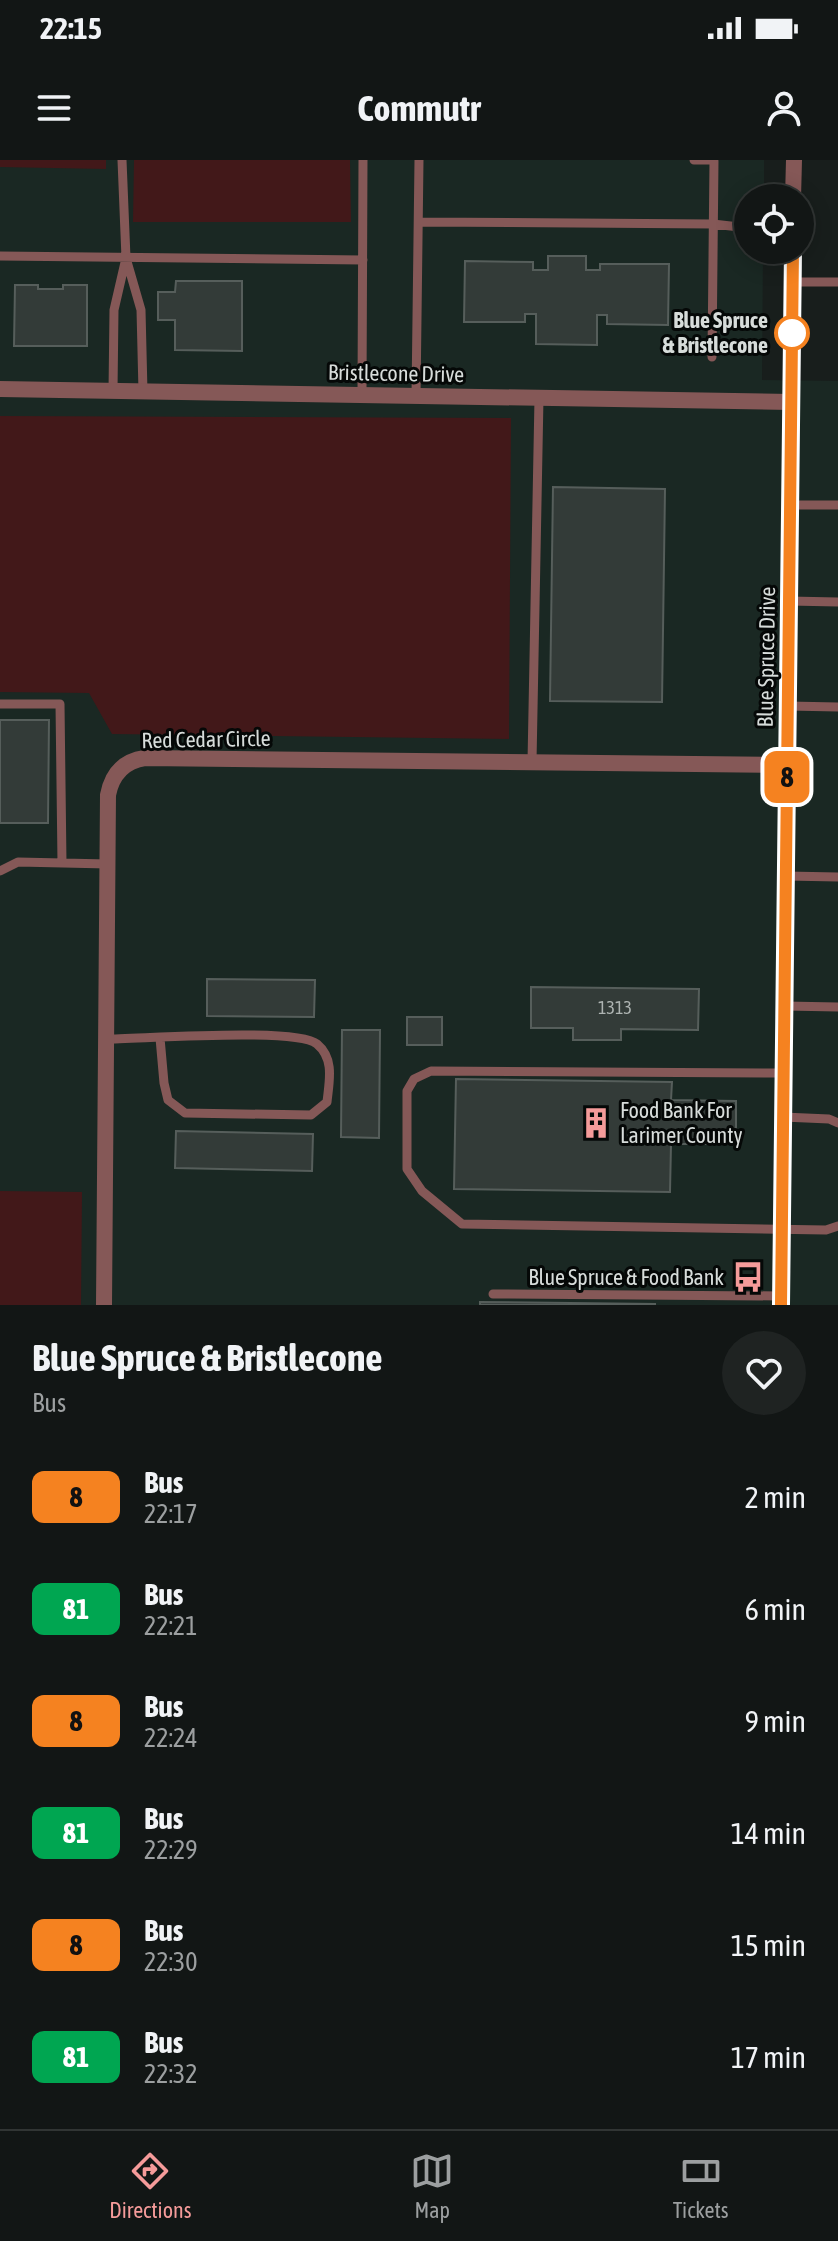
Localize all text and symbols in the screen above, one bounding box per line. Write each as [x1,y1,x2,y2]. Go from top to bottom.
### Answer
text: 22:15 [40,11,102,45]
icon: menu [32,86,76,130]
icon: person [762,86,806,130]
text: Commutr [357,87,481,129]
map controls [734,184,814,264]
button: locate [734,184,814,264]
place label: Blue Spruce & Bristlecone [663,307,768,358]
marker: Blue Spruce & Bristlecone [775,316,809,350]
street label: Bristlecone Drive [328,359,464,387]
street label: Blue Spruce Drive [752,587,780,727]
street label: Red Cedar Circle [141,725,271,753]
line badge: 8 [761,751,813,803]
text: 8 [780,761,794,793]
house number: 1313 [598,997,632,1018]
place label: Food Bank For Larimer County [620,1097,743,1148]
building icon: Food Bank For Larimer County [579,1106,613,1140]
bus stop icon: Blue Spruce & Food Bank [731,1260,765,1294]
place label: Blue Spruce & Food Bank [528,1264,724,1290]
button: heart [722,1331,806,1415]
text: Blue Spruce & Bristlecone [32,1336,383,1379]
text: Bus [32,1388,66,1418]
text: Bus [144,1465,183,1499]
text: 2 min [745,1480,806,1514]
text: 8 [69,1481,83,1513]
text: 22:17 [144,1499,198,1529]
text: Bus [144,1577,183,1611]
text: 6 min [745,1592,806,1626]
text: 81 [63,1593,89,1625]
text: 22:21 [144,1611,198,1641]
text: Bus [144,1689,183,1723]
text: 9 min [745,1704,806,1738]
text: 8 [69,1705,83,1737]
text: 22:24 [144,1723,198,1753]
text: Bus [144,1801,183,1835]
text: 14 min [731,1816,806,1850]
text: 81 [63,1817,89,1849]
text: 22:29 [144,1835,198,1865]
text: Bus [144,1913,183,1947]
text: 15 min [731,1928,806,1962]
text: 8 [69,1929,83,1961]
text: 22:30 [144,1947,198,1977]
text: Bus [144,2025,183,2059]
text: 17 min [731,2040,806,2074]
text: 81 [63,2041,89,2073]
text: 22:32 [144,2059,198,2089]
tab: Directions [109,2149,191,2223]
tab: Map [410,2149,454,2223]
tab: Tickets [673,2149,729,2223]

